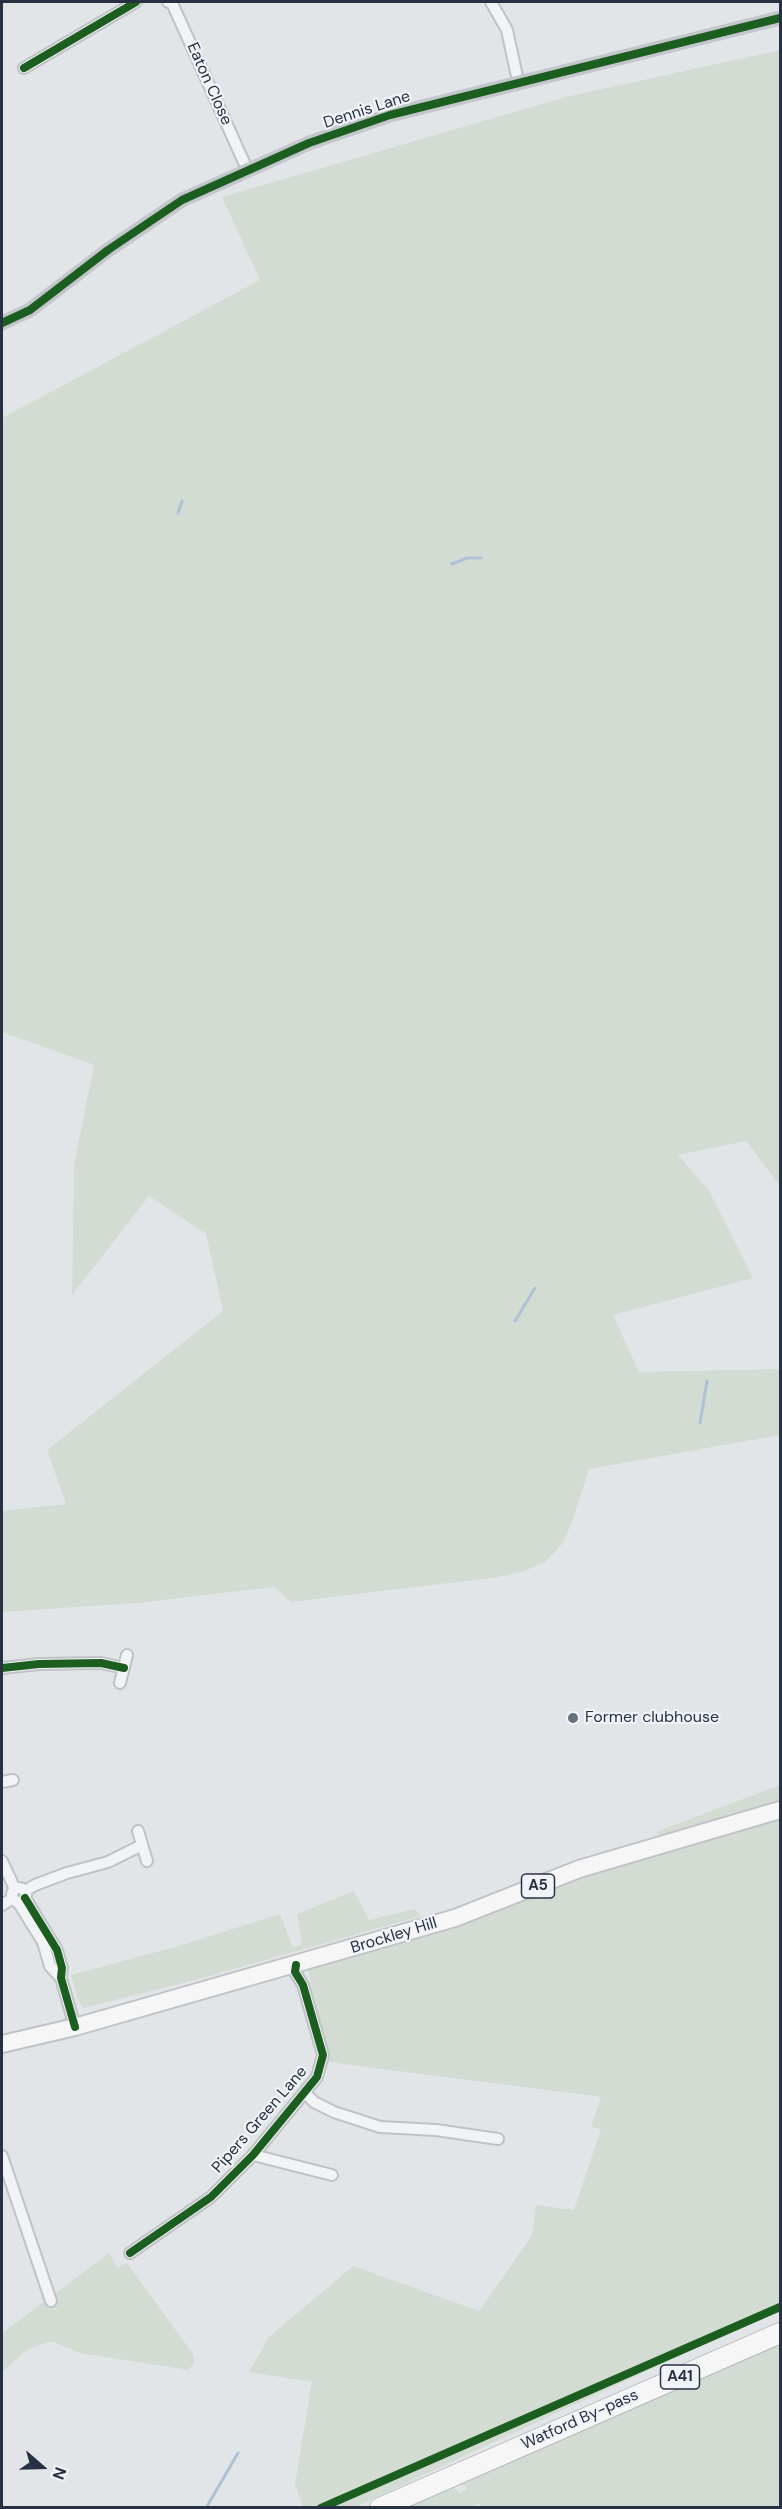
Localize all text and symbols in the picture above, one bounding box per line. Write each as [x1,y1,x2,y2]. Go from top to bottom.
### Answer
street label: Eaton Close [182,40,236,128]
street label: Dennis Lane [321,87,413,133]
place label: Former clubhouse [585,1708,719,1728]
marker: Former clubhouse [566,1711,580,1725]
road number: A5 [522,1874,554,1898]
street label: Brockley Hill [348,1914,440,1958]
street label: Pipers Green Lane [208,2063,312,2177]
road number: A41 [660,2365,700,2389]
street label: Watford By-pass [519,2386,641,2454]
north arrow [12,2437,72,2497]
text: N [48,2464,71,2482]

